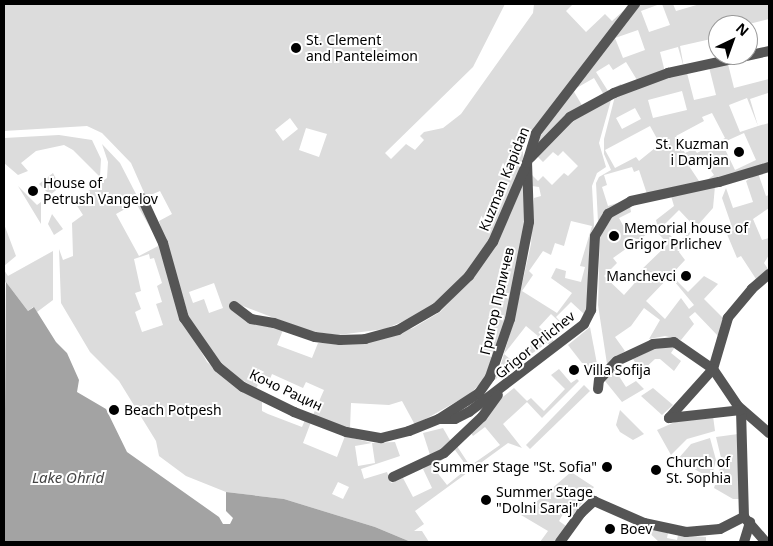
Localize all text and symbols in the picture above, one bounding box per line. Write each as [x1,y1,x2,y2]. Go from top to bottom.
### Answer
north arrow [708,15,758,65]
text: N [732,18,753,40]
place label: St. Clement and Panteleimon [306,32,418,64]
marker: St. Clement and Panteleimon [290,42,302,54]
street label: Kuzman Kapidan [475,124,533,234]
place label: St. Kuzman i Damjan [655,136,729,168]
marker: St. Kuzman i Damjan [733,146,745,158]
place label: House of Petrush Vangelov [43,175,158,208]
marker: House of Petrush Vangelov [27,185,39,197]
place label: Memorial house of Grigor Prlichev [624,220,748,252]
marker: Memorial house of Grigor Prlichev [608,230,620,242]
street label: Григор Прличев [476,246,518,356]
place label: Manchevci [606,268,676,284]
marker: Manchevci [680,270,692,282]
street label: Grigor Prlichev [492,308,578,382]
place label: Villa Sofija [584,362,651,378]
marker: Villa Sofija [568,364,580,376]
street label: Кочо Рацин [247,366,325,414]
place label: Beach Potpesh [124,402,222,418]
marker: Beach Potpesh [108,404,120,416]
place label: Church of St. Sophia [666,454,731,487]
place label: Summer Stage "St. Sofia" [433,459,597,475]
marker: Summer Stage "St. Sofia" [601,461,613,473]
marker: Church of St. Sophia [650,464,662,476]
water label: Lake Ohrid [32,469,104,487]
place label: Summer Stage "Dolni Saraj" [496,484,593,516]
marker: Summer Stage "Dolni Saraj" [480,494,492,506]
place label: Boev [620,521,652,537]
marker: Boev [604,523,616,535]

